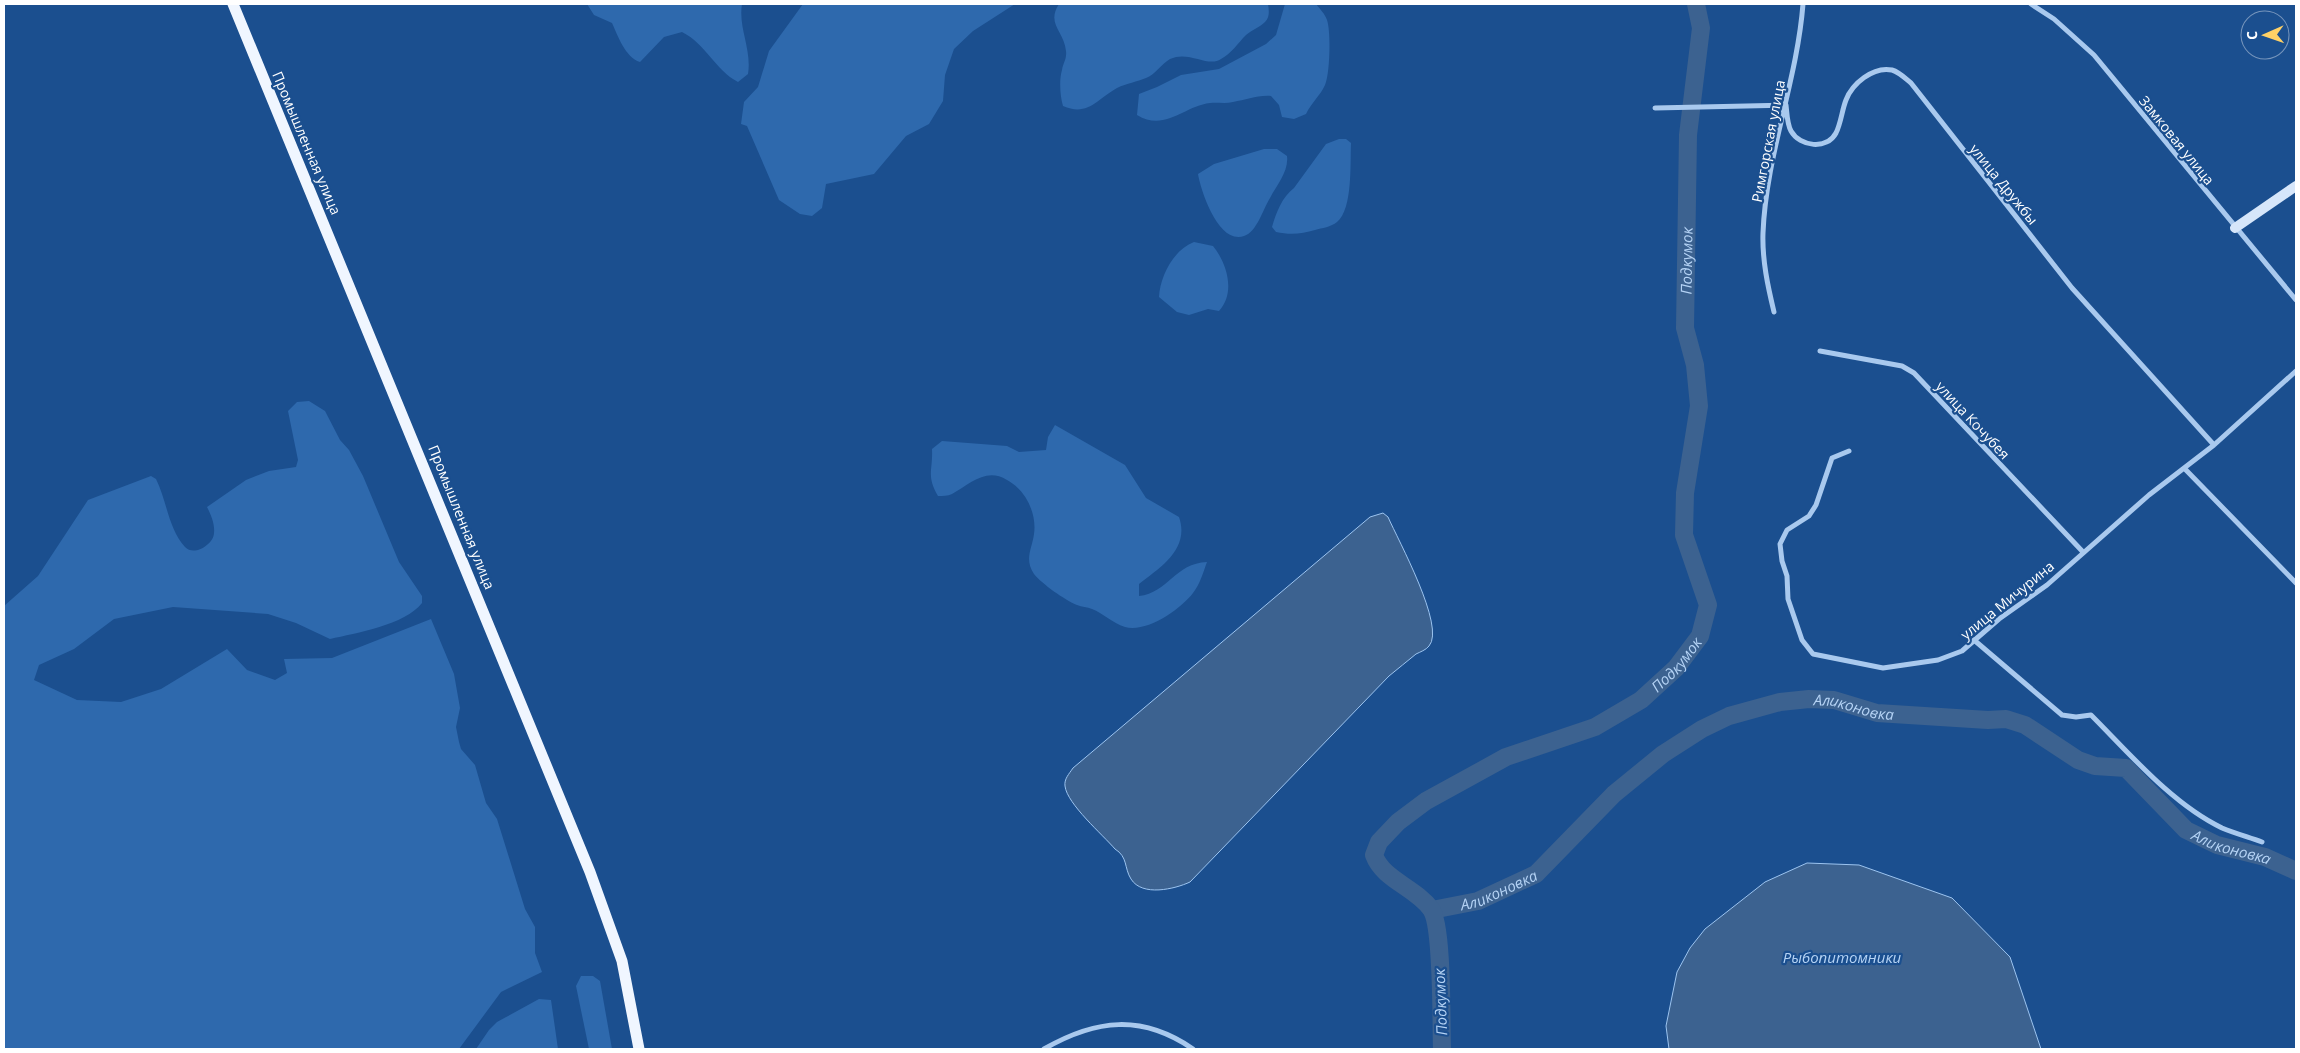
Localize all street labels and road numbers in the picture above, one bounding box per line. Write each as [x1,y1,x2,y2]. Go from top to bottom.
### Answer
street label: Промышленная улица [268,68,346,218]
street label: Римгорская улица [1747,78,1789,204]
street label: Замковая улица [2135,91,2219,189]
street label: улица Дружбы [1966,140,2042,228]
street label: улица Кочубея [1932,377,2014,463]
street label: Промышленная улица [424,442,500,592]
street label: улица Мичурина [1956,556,2058,644]

